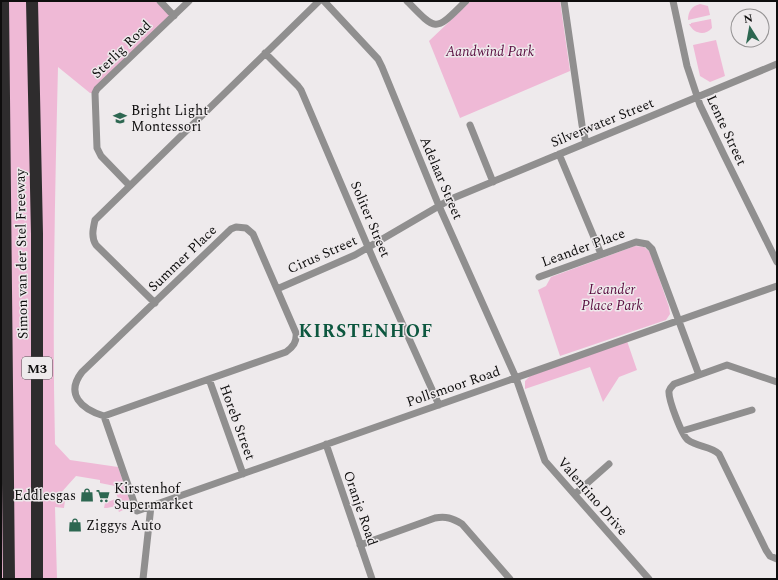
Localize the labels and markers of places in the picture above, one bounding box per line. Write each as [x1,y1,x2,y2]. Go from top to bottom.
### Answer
place label: Bright Light Montessori [131,100,208,137]
school or university icon: Bright Light Montessori [112,110,128,126]
place label: Kirstenhof Supermarket [114,478,193,515]
place label: Eddlesgas [14,485,76,506]
shop icon: Eddlesgas [79,487,95,503]
supermarket icon: Kirstenhof Supermarket [95,488,111,504]
place label: Ziggys Auto [86,515,161,536]
shop icon: Ziggys Auto [67,517,83,533]

